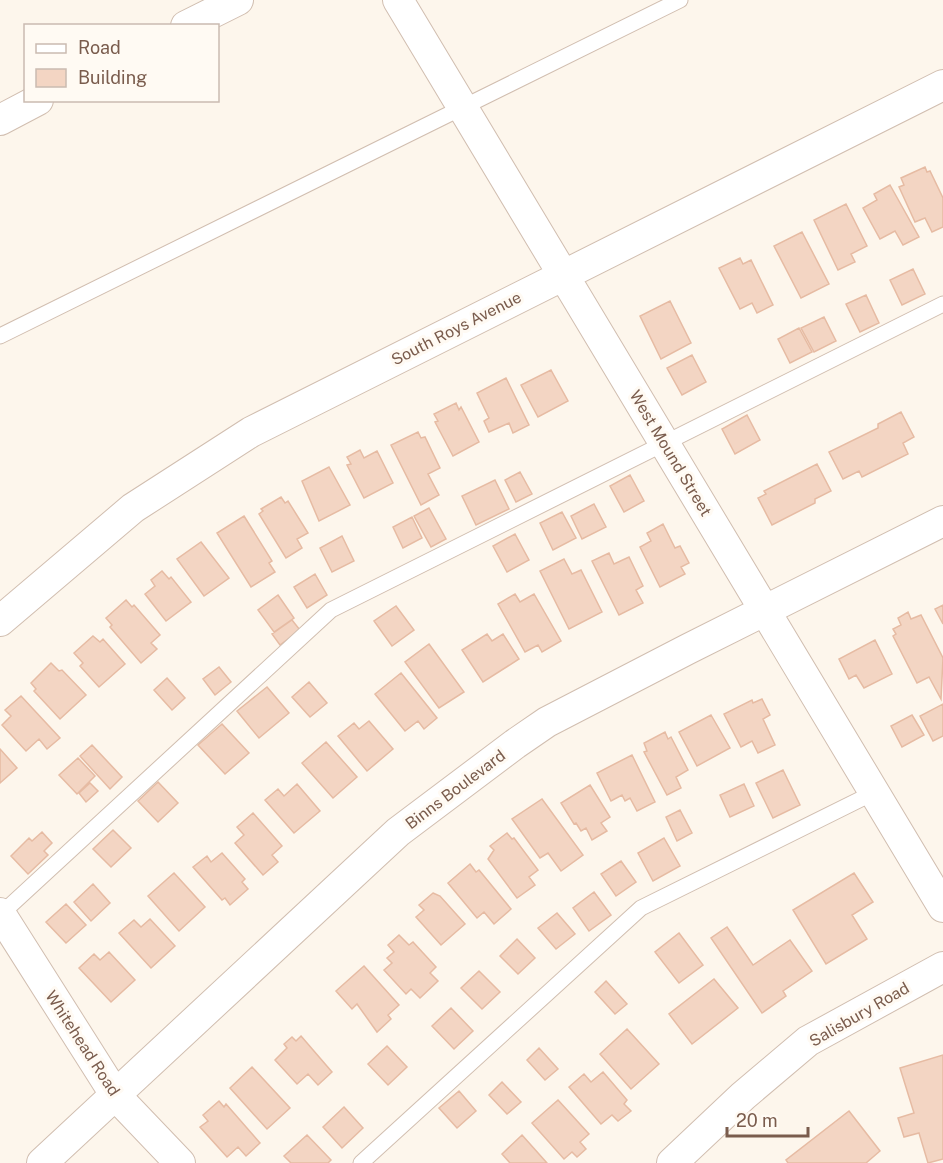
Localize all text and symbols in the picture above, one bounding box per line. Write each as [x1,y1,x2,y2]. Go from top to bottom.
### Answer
legend [24,24,219,102]
text: Road [78,37,121,58]
text: Building [78,67,147,88]
street label: South Roys Avenue [388,287,524,369]
street label: West Mound Street [625,387,716,520]
street label: Binns Boulevard [402,746,509,833]
street label: Salisbury Road [806,978,912,1051]
street label: Whitehead Road [41,987,124,1100]
scale bar [727,1100,808,1138]
text: 20 m [736,1110,778,1131]

